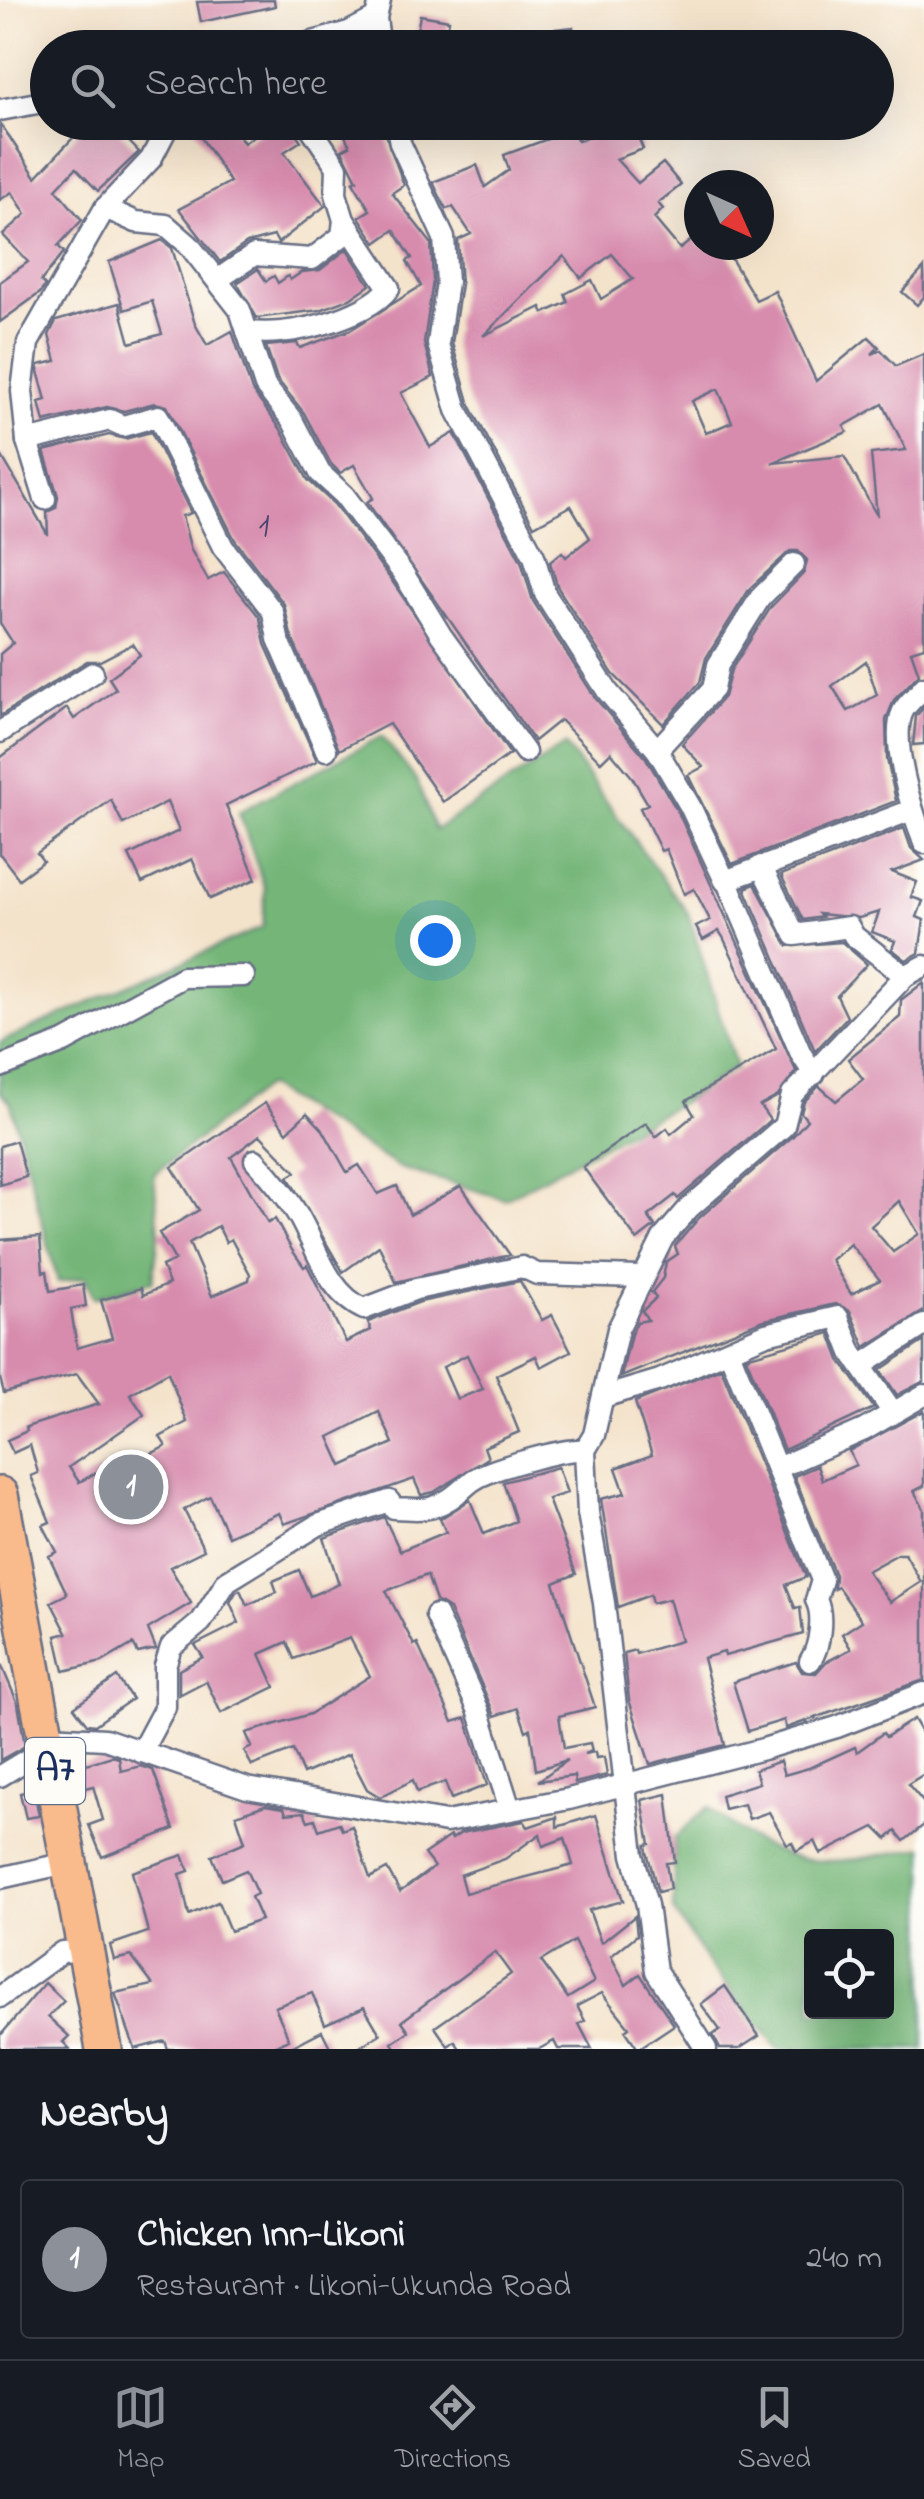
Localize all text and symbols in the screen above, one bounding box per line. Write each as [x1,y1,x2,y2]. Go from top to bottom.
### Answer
search box [30,30,894,140]
text: Search here [145,57,327,113]
icon: search [65,58,120,113]
north arrow [684,170,774,260]
house number: 1 [258,502,270,553]
your location [410,915,461,966]
pin: 1 [98,1450,164,1524]
road number: A7 [25,1738,85,1804]
map controls [804,1929,894,2019]
button: locate [804,1929,894,2019]
text: Nearby [40,2084,168,2145]
text: Chicken Inn-Likoni [137,2208,405,2264]
text: 1 [69,2236,80,2283]
text: 240 m [806,2236,882,2283]
text: Restaurant · Likoni-Ukunda Road [137,2264,571,2311]
tab: Map [113,2380,168,2481]
tab: Directions [395,2380,511,2481]
tab: Saved [738,2380,811,2481]

